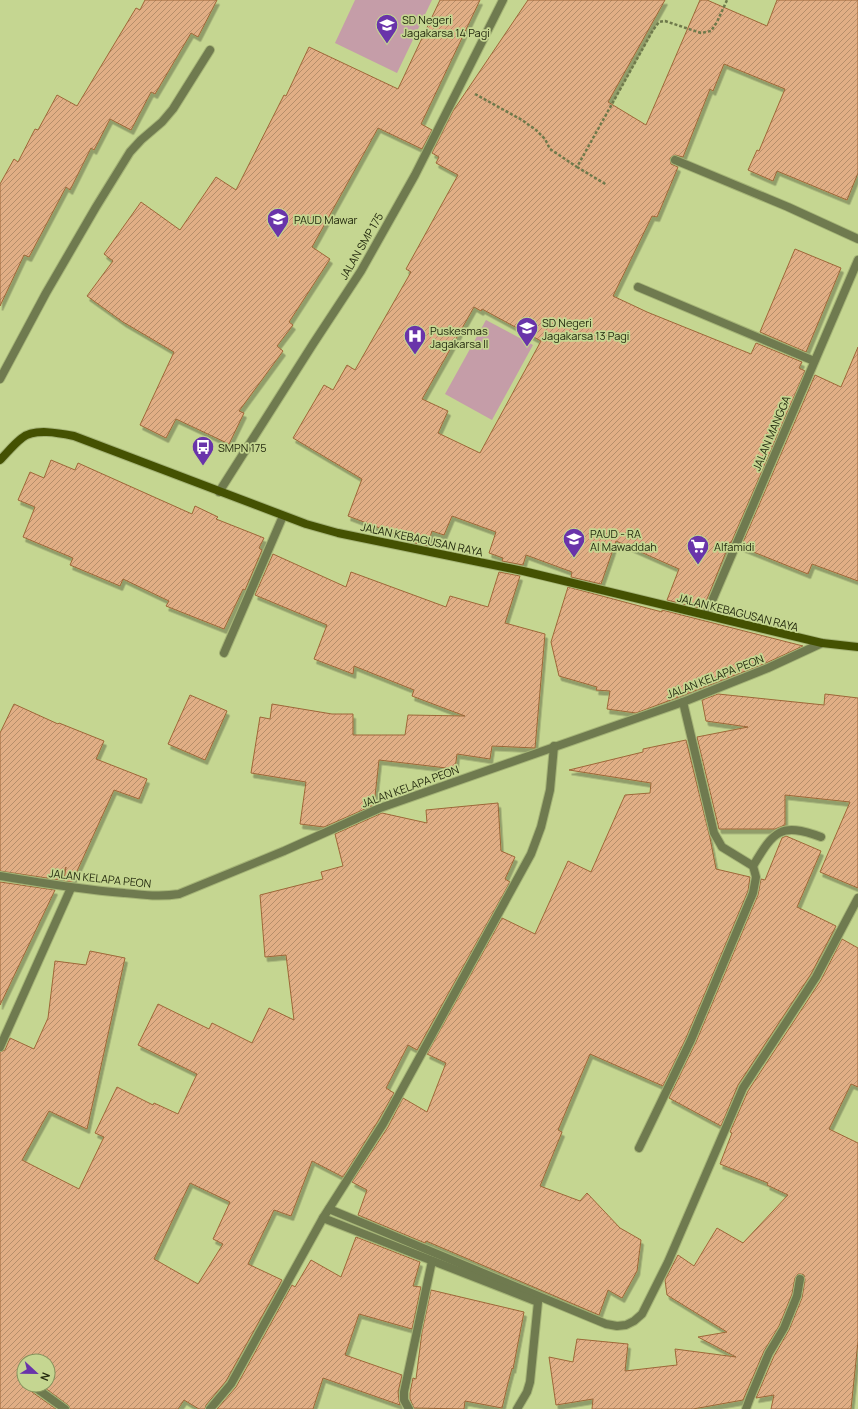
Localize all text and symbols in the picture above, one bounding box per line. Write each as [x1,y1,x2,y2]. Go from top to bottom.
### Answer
school or university icon: SD Negeri Jagakarsa 14 Pagi [374,12,400,45]
place label: SD Negeri Jagakarsa 14 Pagi [402,12,490,40]
school or university icon: PAUD Mawar [265,206,291,239]
street label: JALAN SMP 175 [336,210,386,282]
place label: PAUD Mawar [294,212,358,227]
school or university icon: SD Negeri Jagakarsa 13 Pagi [514,315,540,348]
place label: SD Negeri Jagakarsa 13 Pagi [542,315,629,343]
hospital icon: Puskesmas Jagakarsa II [402,323,428,356]
place label: Puskesmas Jagakarsa II [430,323,488,351]
street label: JALAN MANGGA [748,393,794,473]
bus stop icon: SMPN 175 [190,434,216,467]
place label: SMPN 175 [218,440,267,455]
street label: JALAN KEBAGUSAN RAYA [359,519,485,559]
school or university icon: PAUD - RA Al Mawaddah [561,526,587,559]
place label: PAUD - RA Al Mawaddah [590,526,657,554]
supermarket icon: Alfamidi [685,533,711,566]
place label: Alfamidi [714,539,754,554]
street label: JALAN KEBAGUSAN RAYA [676,590,800,634]
street label: JALAN KELAPA PEON [664,651,766,701]
street label: JALAN KELAPA PEON [359,761,461,811]
street label: JALAN KELAPA PEON [48,865,152,891]
north arrow [16,1353,56,1393]
text: N [37,1370,54,1383]

